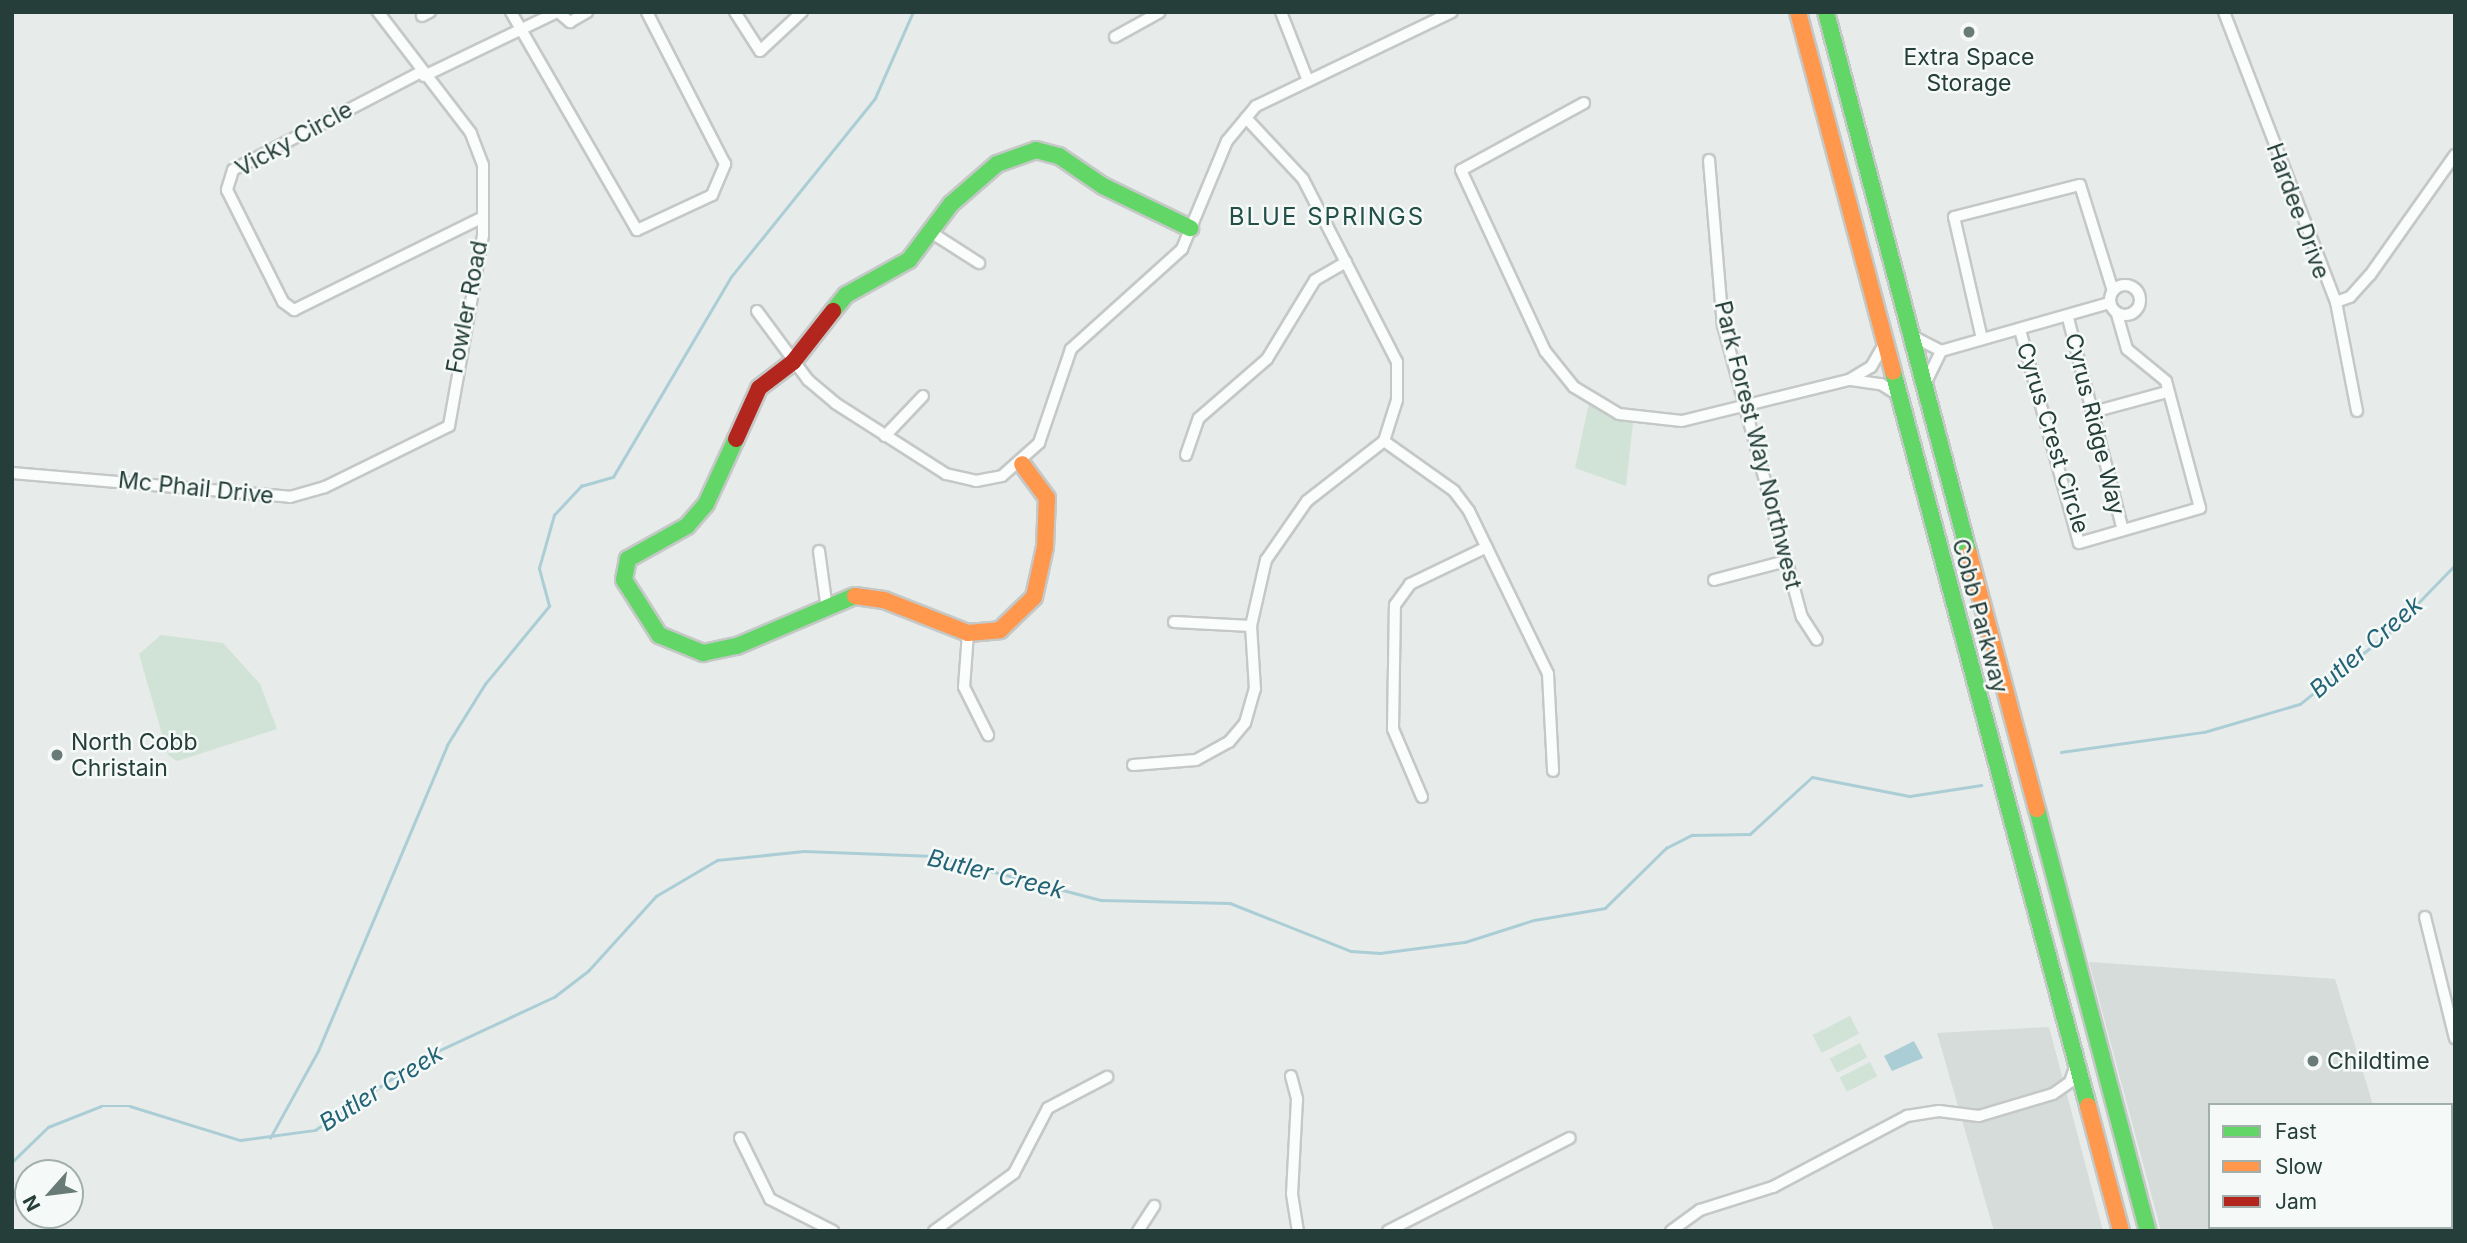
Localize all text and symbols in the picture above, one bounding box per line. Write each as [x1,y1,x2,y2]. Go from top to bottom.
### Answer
marker: Extra Space Storage [1961,24,1977,40]
place label: Extra Space Storage [1904,43,2034,97]
street label: Vicky Circle [231,96,357,182]
street label: Hardee Drive [2261,139,2335,283]
district label: BLUE SPRINGS [1230,203,1424,231]
street label: Fowler Road [441,238,493,376]
street label: Park Forest Way Northwest [1709,298,1807,592]
street label: Cyrus Ridge Way [2059,330,2131,518]
street label: Cyrus Crest Circle [2011,339,2095,537]
street label: Mc Phail Drive [117,466,275,510]
street label: Cobb Parkway [1946,536,2014,696]
water label: Butler Creek [2304,590,2428,704]
place label: North Cobb Christain [71,728,197,782]
marker: North Cobb Christain [49,747,65,763]
water label: Butler Creek [925,843,1067,905]
water label: Butler Creek [314,1039,448,1137]
place label: Childtime [2327,1047,2430,1075]
marker: Childtime [2305,1053,2321,1069]
legend [2208,1103,2453,1229]
text: Fast [2275,1119,2317,1144]
text: Slow [2275,1154,2323,1179]
north arrow [14,1159,84,1229]
text: Jam [2275,1189,2317,1214]
text: N [18,1191,45,1215]

